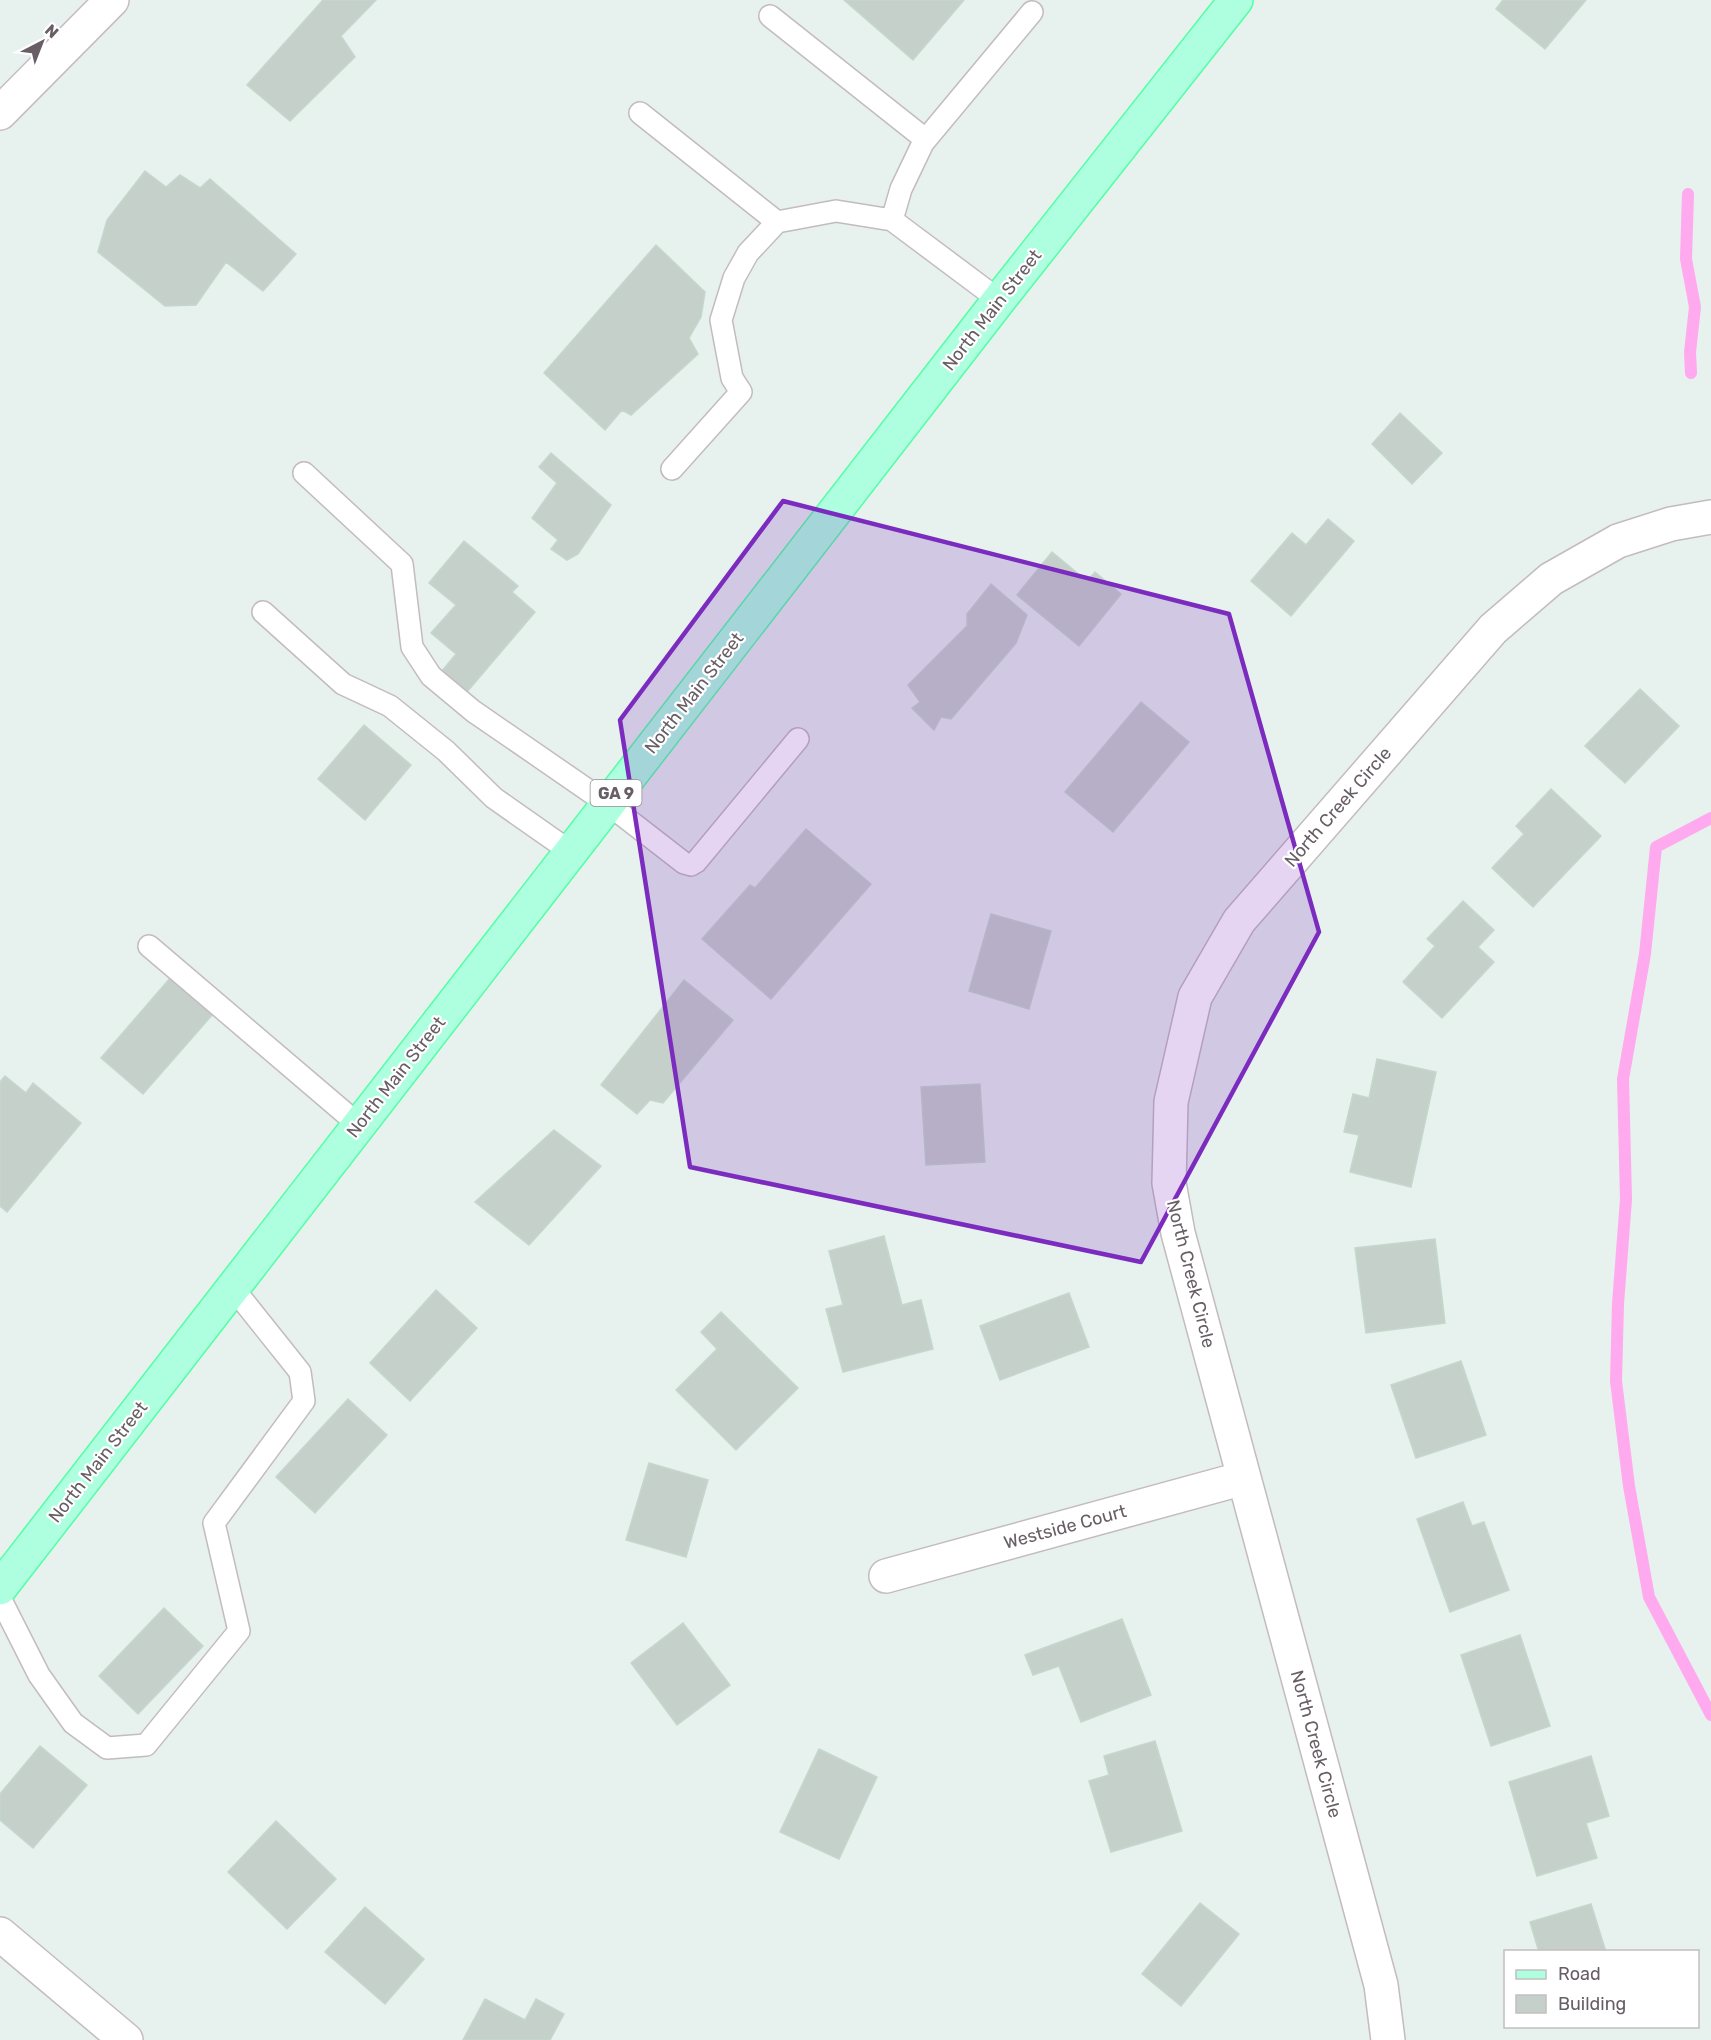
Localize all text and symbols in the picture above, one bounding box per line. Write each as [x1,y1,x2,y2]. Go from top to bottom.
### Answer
north arrow [12,12,72,72]
text: N [41,20,62,42]
street label: North Main Street [938,245,1046,375]
street label: North Main Street [640,628,748,758]
street label: North Creek Circle [1280,742,1396,872]
road number: GA 9 [590,780,642,806]
street label: North Main Street [342,1012,450,1142]
street label: North Creek Circle [1162,1198,1220,1350]
street label: North Main Street [44,1397,152,1527]
street label: Westside Court [1001,1500,1129,1554]
street label: North Creek Circle [1286,1668,1346,1820]
legend [1504,1950,1699,2028]
text: Road [1558,1963,1601,1985]
text: Building [1558,1993,1626,2015]

